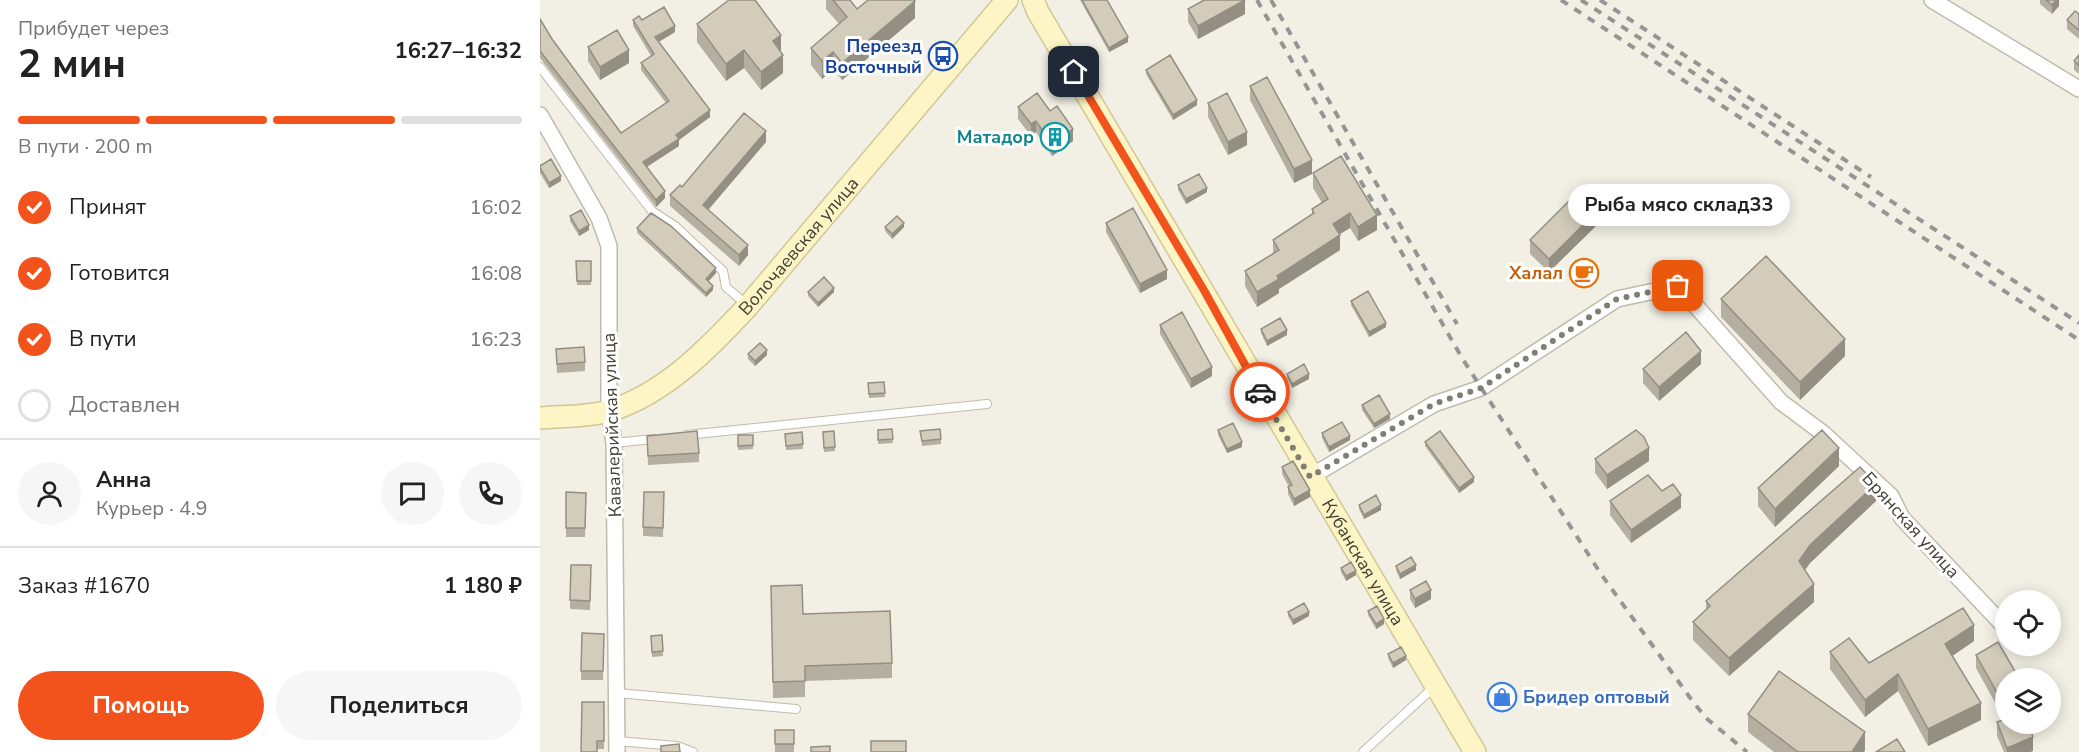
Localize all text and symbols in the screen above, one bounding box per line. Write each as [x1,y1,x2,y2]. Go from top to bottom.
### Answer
text: Прибудет через [18,15,169,42]
place label: Переезд Восточный [825,34,922,79]
text: 16:27–16:32 [394,36,522,66]
text: 2 мин [18,38,126,91]
bus stop icon: Переезд Восточный [927,40,959,72]
pin [1048,46,1099,97]
icon: home [1057,55,1090,88]
building icon: Матадор [1039,121,1071,153]
place label: Матадор [957,125,1034,149]
text: В пути · 200 m [18,133,153,160]
street label: Волочаевская улица [733,172,864,321]
callout: Рыба мясо склад33 [1567,184,1789,226]
icon: check [18,191,51,224]
text: Рыба мясо склад33 [1584,191,1774,218]
text: Принят [69,192,146,222]
text: 16:02 [469,194,522,221]
icon: check [18,257,51,290]
cafe icon: Халал [1568,257,1600,289]
text: Готовится [69,258,170,288]
text: 16:08 [469,260,522,287]
pin [1652,260,1703,311]
place label: Халал [1508,261,1563,285]
icon: bag [1661,269,1694,302]
icon: check [18,323,51,356]
text: В пути [69,324,137,354]
text: 16:23 [469,326,522,353]
street label: Кавалерийская улица [597,332,627,518]
courier [1230,362,1290,422]
icon: car [1244,376,1277,409]
text: Доставлен [69,390,180,420]
button: person [18,462,81,525]
button: chat [381,462,444,525]
button: phone [459,462,522,525]
text: Анна [96,465,151,495]
street label: Брянская улица [1857,467,1965,583]
street label: Кубанская улица [1316,494,1410,630]
text: Курьер · 4.9 [96,495,208,522]
text: Заказ #1670 [18,571,150,601]
text: 1 180 ₽ [444,571,522,601]
map controls [1995,590,2061,734]
button: locate [1995,590,2061,656]
button: layers [1995,668,2061,734]
button: Помощь [18,671,264,740]
button: Поделиться [276,671,522,740]
shop icon: Бридер оптовый [1486,681,1518,713]
place label: Бридер оптовый [1523,685,1670,709]

